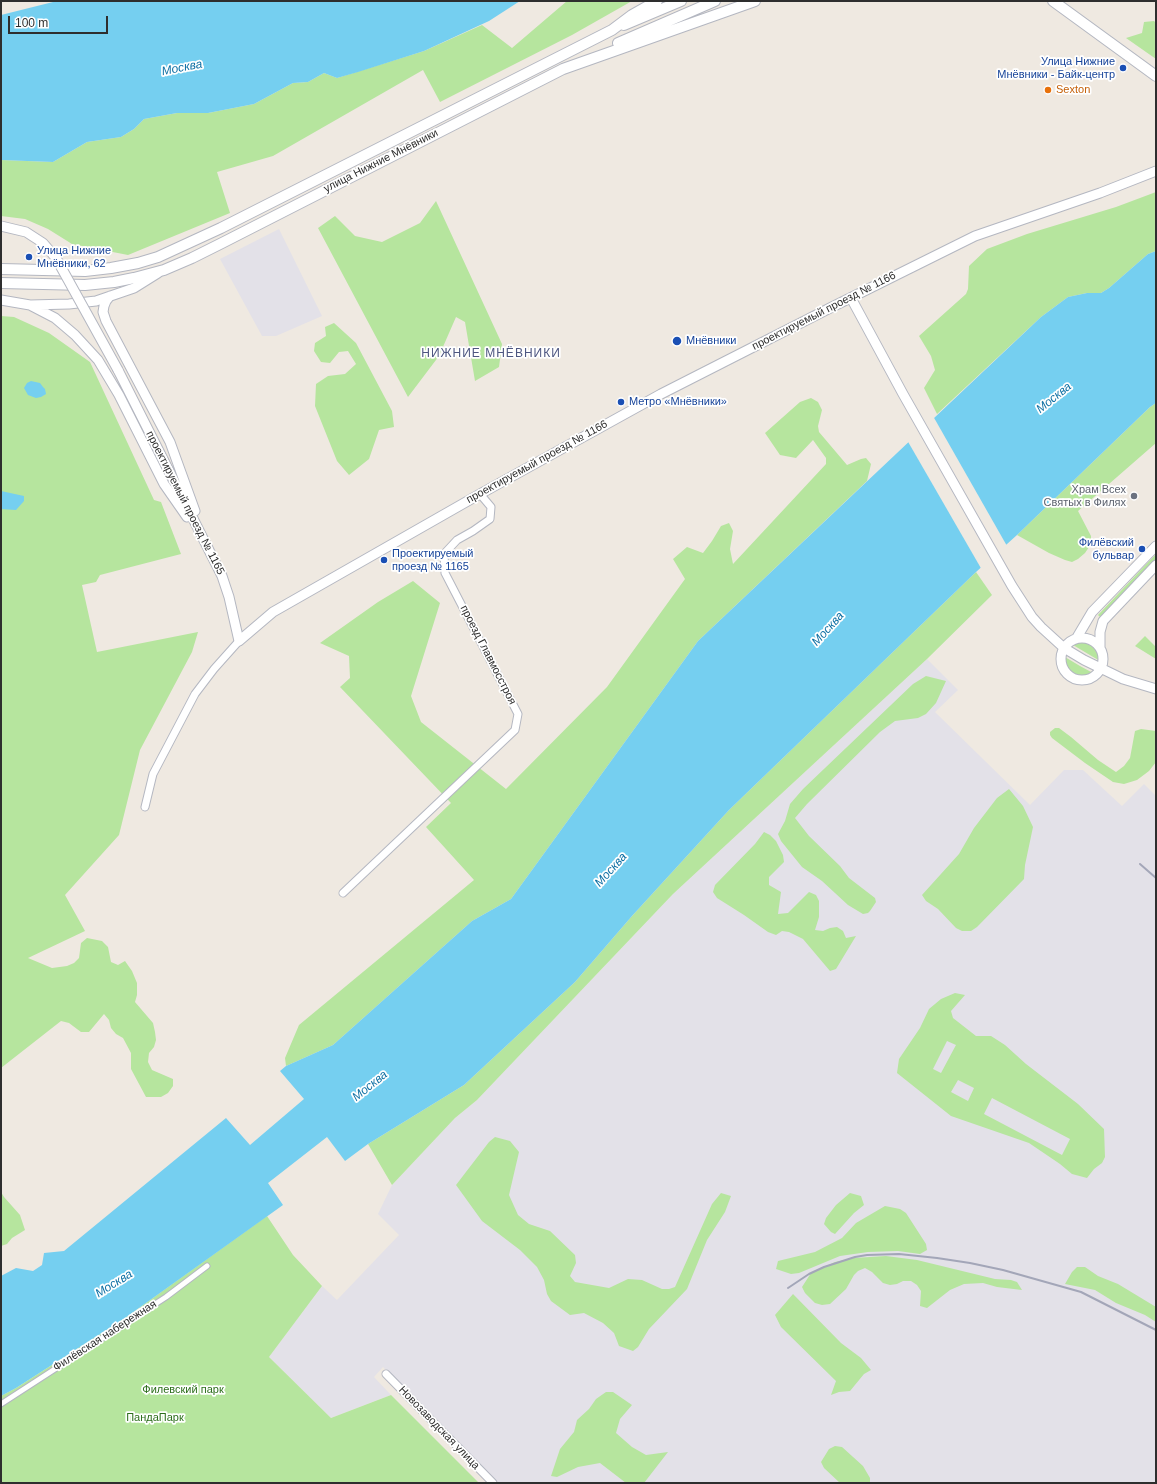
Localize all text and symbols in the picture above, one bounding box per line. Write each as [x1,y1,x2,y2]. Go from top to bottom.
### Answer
scale bar [10,8,110,34]
text: 100 m [15,16,48,30]
place label: Улица Нижние Мнёвники - Байк-центр [997,55,1115,81]
water label: Москва [160,57,204,79]
marker: Улица Нижние Мнёвники - Байк-центр [1118,63,1128,73]
place label: Sexton [1056,83,1090,97]
marker: Sexton [1043,85,1053,95]
street label: улица Нижние Мнёвники [322,126,440,196]
place label: Улица Нижние Мнёвники, 62 [37,244,111,270]
marker: Улица Нижние Мнёвники, 62 [24,252,34,262]
street label: проектируемый проезд № 1166 [750,269,898,353]
place label: Мнёвники [686,334,736,348]
marker: Мнёвники [671,335,683,347]
district label: НИЖНИЕ МНЁВНИКИ [421,347,561,361]
water label: Москва [1034,380,1074,416]
place label: Метро «Мнёвники» [629,395,727,409]
marker: Метро «Мнёвники» [616,397,626,407]
street label: проектируемый проезд № 1166 [464,418,610,506]
street label: проектируемый проезд № 1165 [143,429,227,577]
place label: Храм Всех Святых в Филях [1044,483,1126,509]
marker: Храм Всех Святых в Филях [1129,491,1139,501]
place label: Филёвский бульвар [1079,536,1134,562]
marker: Филёвский бульвар [1137,544,1147,554]
place label: Проектируемый проезд № 1165 [392,547,473,573]
marker: Проектируемый проезд № 1165 [379,555,389,565]
street label: проезд Главмосстроя [457,603,519,707]
water label: Москва [809,609,847,649]
water label: Москва [592,850,630,890]
water label: Москва [350,1068,390,1104]
water label: Москва [93,1267,135,1301]
street label: Филёвская набережная [51,1298,159,1374]
park label: Филевский парк [142,1383,224,1397]
street label: Новозаводская улица [396,1384,482,1472]
park label: ПандаПарк [126,1411,184,1425]

